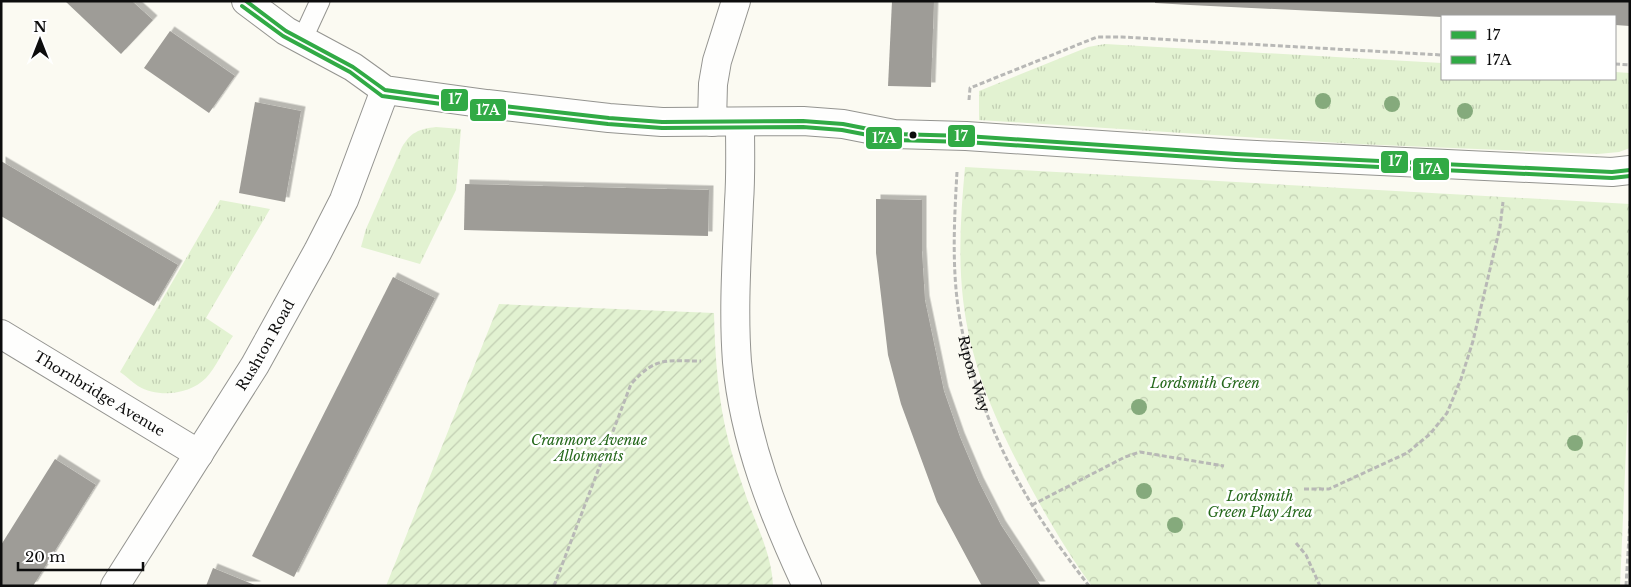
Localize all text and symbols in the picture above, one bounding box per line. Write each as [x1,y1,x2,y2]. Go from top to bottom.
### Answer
north arrow [15,15,65,65]
legend [1441,15,1616,80]
text: N [33,18,47,36]
text: 17 [1486,25,1501,44]
text: 17A [1486,50,1512,69]
line badge: 17 [440,88,469,112]
text: 17 [448,90,462,108]
line badge: 17A [469,98,507,122]
text: 17A [476,101,501,119]
line badge: 17 [947,124,976,148]
line badge: 17A [865,126,903,150]
text: 17 [954,127,968,145]
text: 17A [872,129,897,147]
unlabelled marker [908,130,918,140]
line badge: 17 [1380,150,1409,174]
text: 17 [1388,152,1402,170]
line badge: 17A [1412,157,1450,181]
text: 17A [1419,160,1444,178]
street label: Rushton Road [232,296,299,394]
street label: Ripon Way [954,334,994,415]
street label: Thornbridge Avenue [31,347,168,440]
park label: Lordsmith Green [1149,374,1260,392]
park label: Cranmore Avenue Allotments [531,431,648,465]
park label: Lordsmith Green Play Area [1207,487,1313,521]
scale bar [18,540,142,572]
text: 20 m [25,547,65,566]

